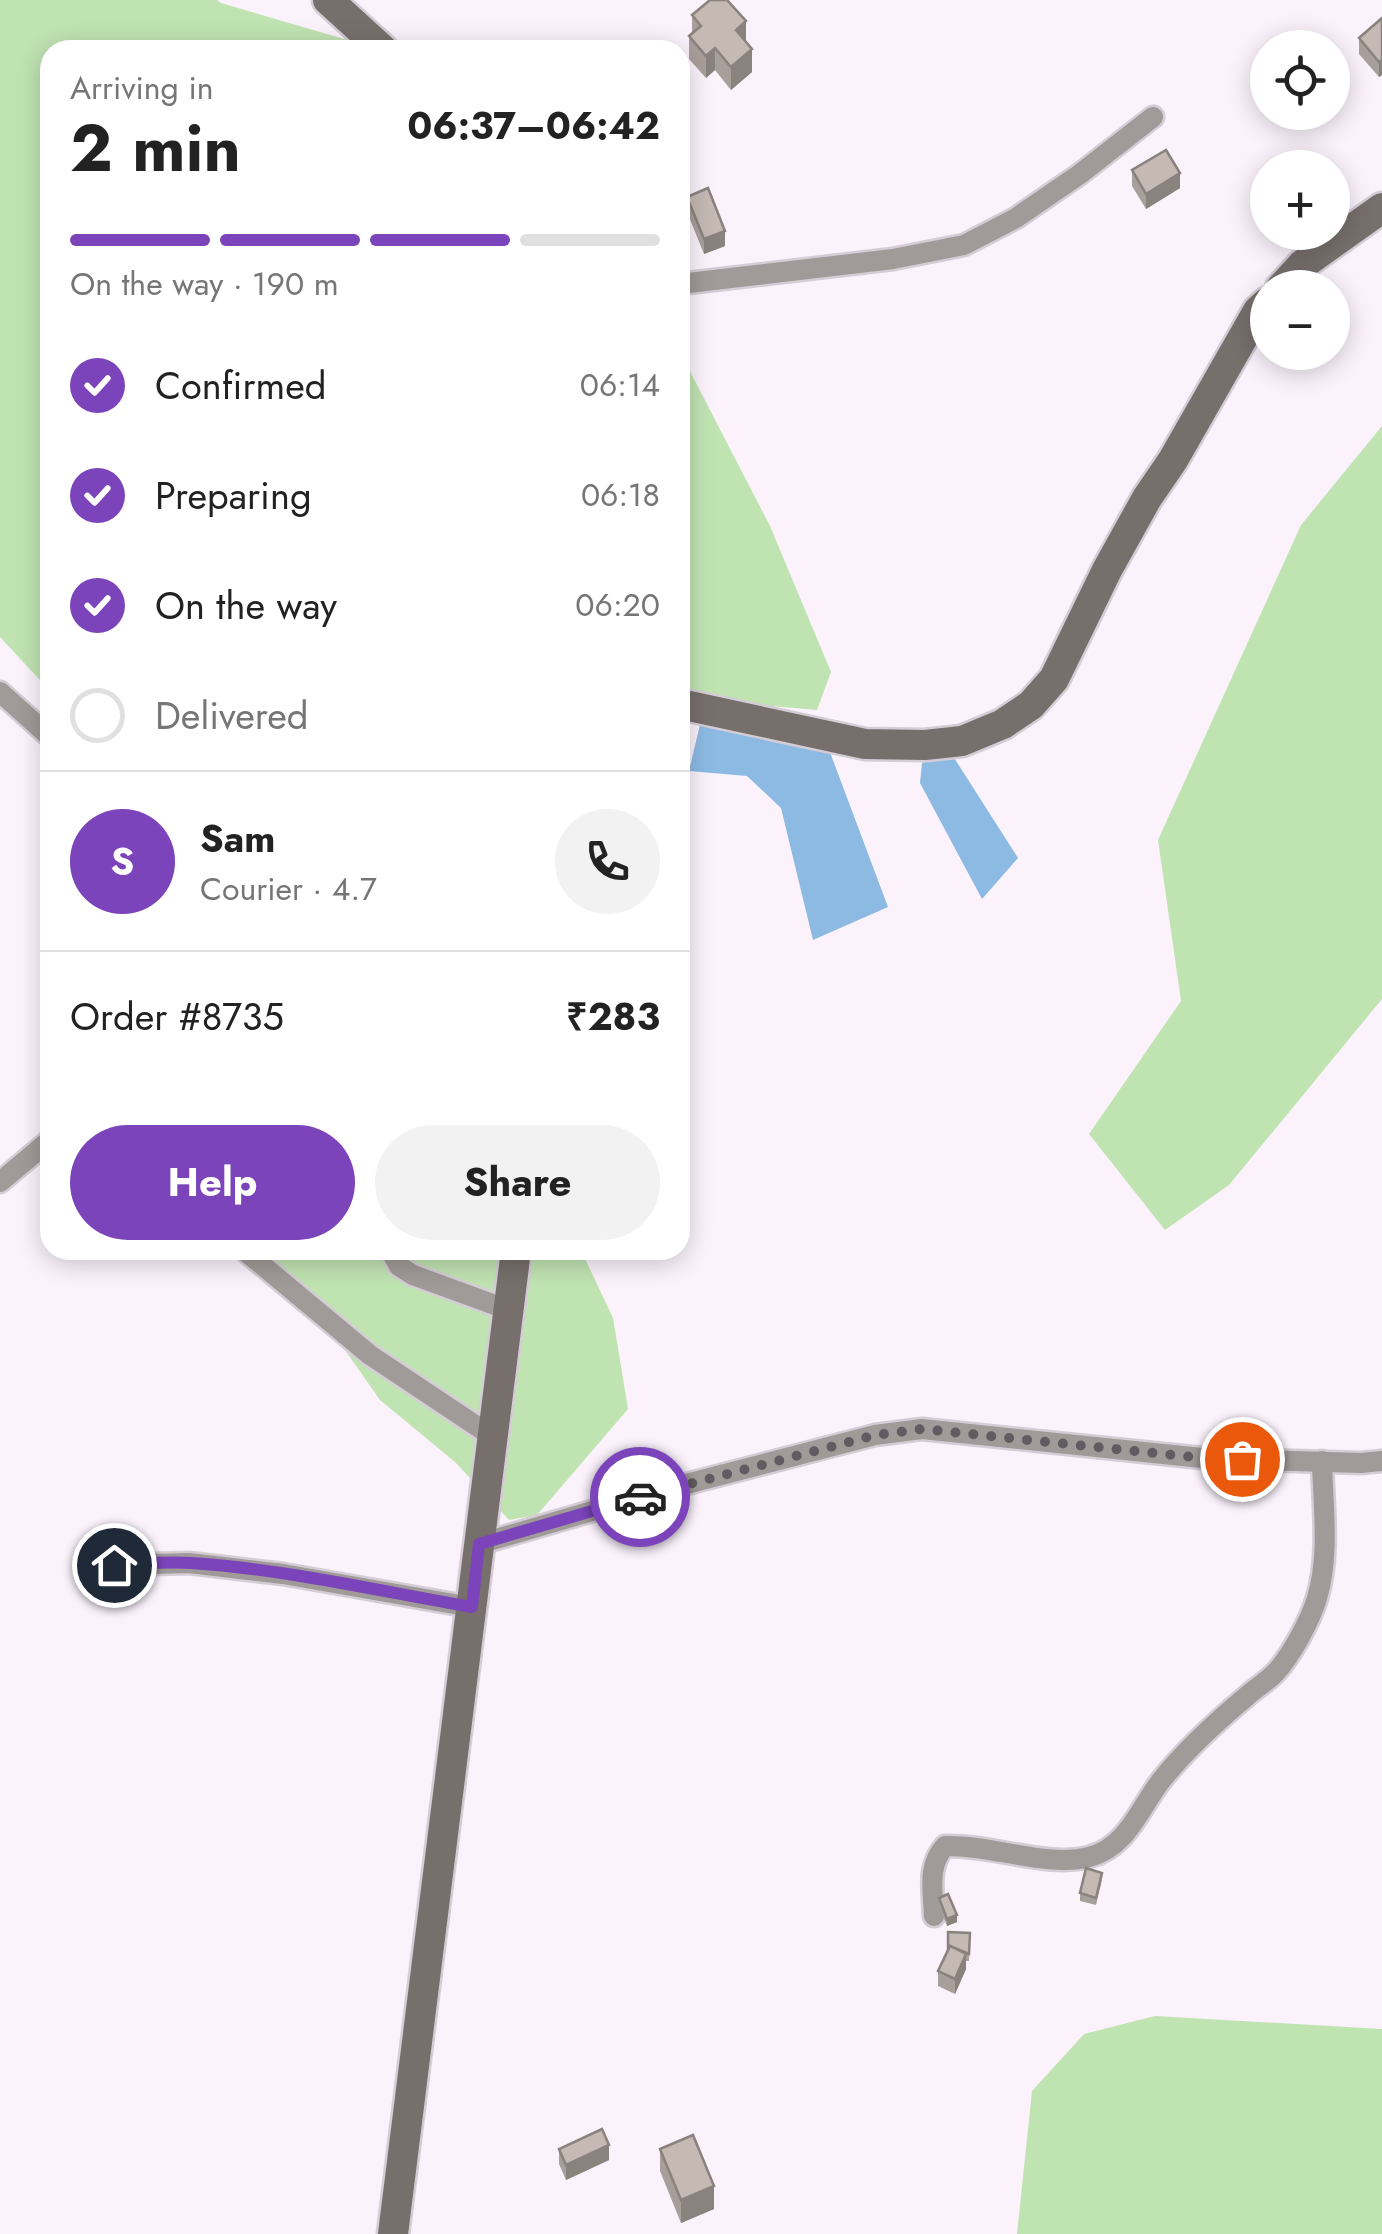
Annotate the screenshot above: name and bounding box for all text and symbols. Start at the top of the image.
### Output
map controls [1250,30,1350,370]
button: locate [1250,30,1350,130]
text: Arriving in [70,65,214,111]
text: 06:37–06:42 [407,98,660,153]
text: 2 min [70,101,241,195]
button: + [1250,150,1350,250]
text: On the way · 190 m [70,261,339,307]
button: − [1250,270,1350,370]
icon: check [70,358,125,413]
text: Confirmed [155,358,326,413]
text: 06:14 [580,362,660,408]
icon: check [70,468,125,523]
text: Preparing [155,468,312,523]
text: 06:18 [581,472,660,518]
icon: check [70,578,125,633]
text: On the way [155,578,337,633]
text: 06:20 [575,582,660,628]
text: Delivered [155,688,308,743]
button: phone [555,809,660,914]
text: Sam [200,811,275,866]
text: S [111,834,134,889]
text: Courier · 4.7 [200,866,377,912]
text: Order #8735 [70,989,284,1044]
text: ₹283 [566,989,660,1044]
button: Help [70,1125,355,1240]
button: Share [375,1125,660,1240]
pin [1200,1417,1285,1502]
icon: bag [1215,1432,1270,1487]
courier [590,1447,690,1547]
icon: car [613,1470,668,1525]
pin [72,1523,157,1608]
icon: home [87,1538,142,1593]

